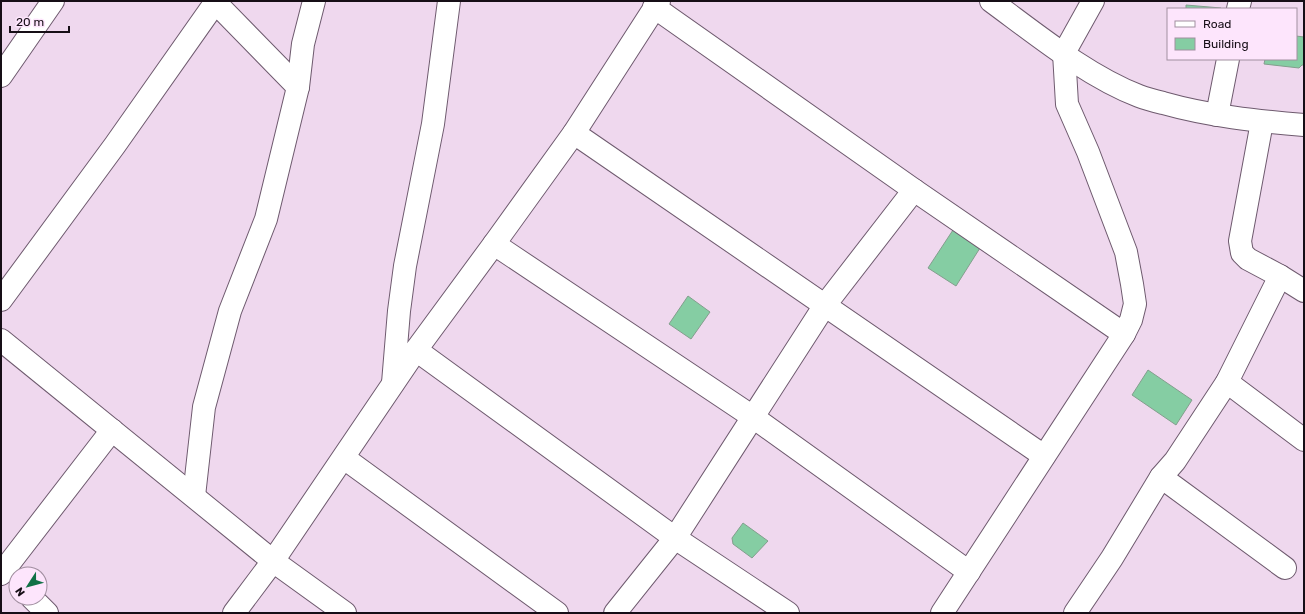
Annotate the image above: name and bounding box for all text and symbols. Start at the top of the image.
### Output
scale bar [10,8,69,34]
legend [1167,8,1297,60]
text: 20 m [16,15,44,29]
text: Road [1203,17,1231,31]
text: Building [1203,37,1249,51]
north arrow [8,566,48,606]
text: N [13,584,28,599]

